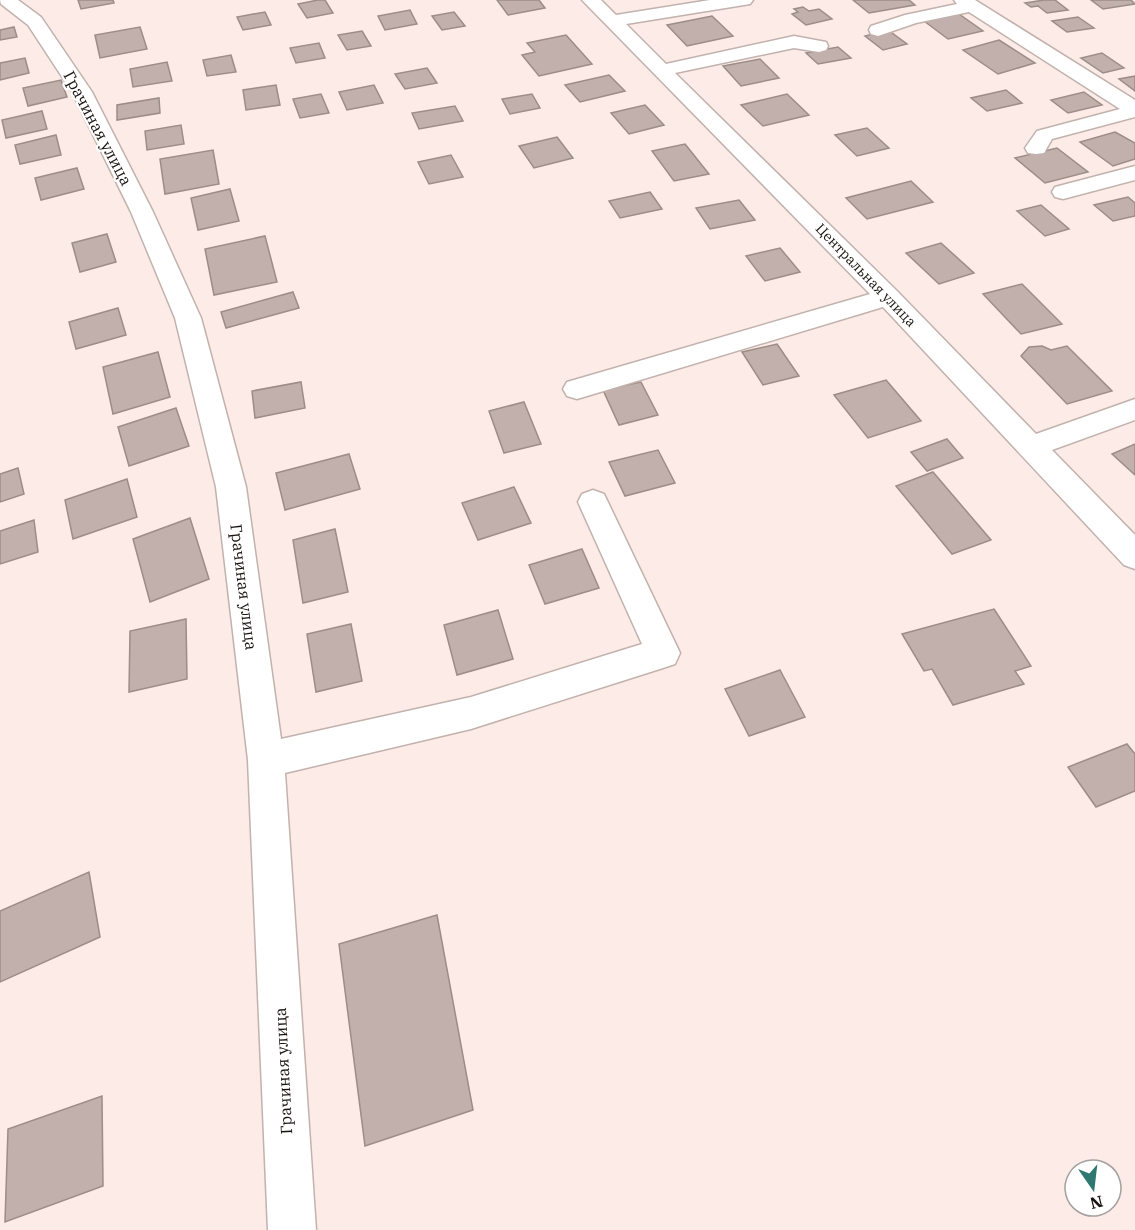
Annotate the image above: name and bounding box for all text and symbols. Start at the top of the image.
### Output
street label: Грачиная улица [59,67,137,189]
street label: Центральная улица [812,219,920,331]
street label: Грачиная улица [226,523,262,652]
street label: Грачиная улица [270,1007,296,1135]
north arrow [1063,1158,1123,1218]
text: N [1088,1191,1105,1214]

